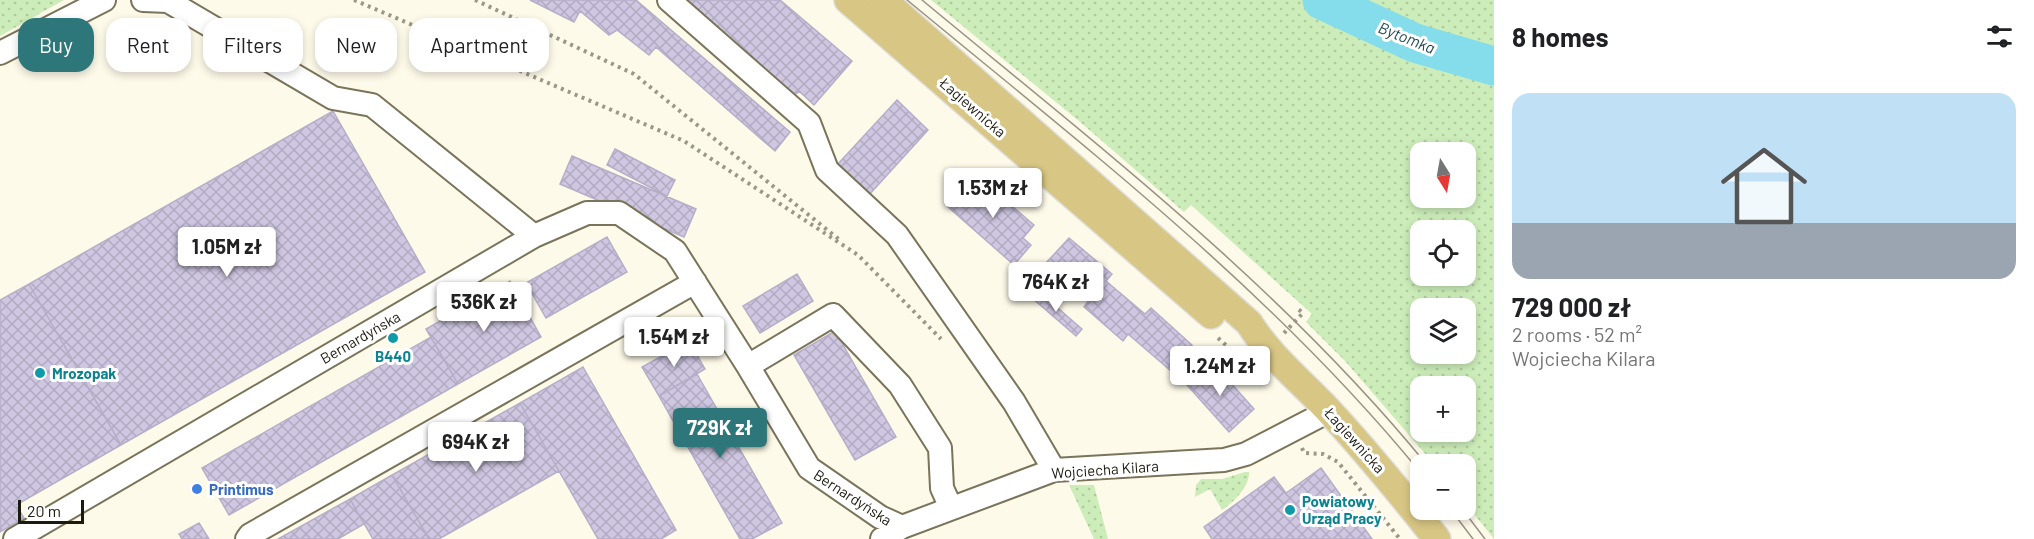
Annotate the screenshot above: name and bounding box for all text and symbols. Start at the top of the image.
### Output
water label: Bytomka [1376,17,1438,57]
chip: Buy [18,18,94,72]
chip: Rent [106,18,191,72]
chip: Filters [203,18,303,72]
chip: New [315,18,397,72]
chip: Apartment [409,18,549,72]
icon: filters [1983,20,2016,53]
text: 8 homes [1512,21,1609,52]
street label: Łagiewnicka [935,73,1010,141]
icon: home [1710,132,1818,240]
north arrow [1410,142,1476,208]
map controls [1410,142,1476,520]
pin: 1.53M zł [931,168,1055,219]
text: 1.53M zł [958,175,1028,199]
button: locate [1410,220,1476,286]
pin: 1.05M zł [165,227,289,278]
text: 1.05M zł [192,234,262,258]
pin: 764K zł [1001,262,1111,313]
text: 764K zł [1022,269,1090,293]
pin: 536K zł [429,282,539,333]
text: 536K zł [451,289,517,313]
text: 729 000 zł [1512,291,1631,322]
button: layers [1410,298,1476,364]
street label: Bernardyńska [317,307,403,367]
pin: 1.54M zł [612,317,736,368]
text: 2 rooms · 52 m² [1512,322,1642,346]
text: 1.54M zł [638,324,710,348]
marker: B440 [386,331,400,345]
pin: 1.24M zł [1158,346,1282,397]
text: Wojciecha Kilara [1512,346,1656,370]
place label: B440 [375,347,411,365]
text: 1.24M zł [1184,353,1256,377]
place label: Mrozopak [52,364,116,382]
marker: Mrozopak [33,366,47,380]
button: + [1410,376,1476,442]
street label: Łagiewnicka [1320,403,1389,476]
pin: 729K zł [665,408,775,459]
text: 729K zł [687,415,753,439]
pin: 694K zł [421,422,531,473]
text: 694K zł [442,429,510,453]
button: − [1410,454,1476,520]
street label: Wojciecha Kilara [1051,456,1159,482]
street label: Bernardyńska [811,465,895,529]
place label: Printimus [209,480,274,498]
marker: Printimus [190,482,204,496]
place label: Powiatowy Urząd Pracy [1302,492,1382,527]
scale bar [18,497,84,524]
text: 20 m [27,501,61,520]
marker: Powiatowy Urząd Pracy [1283,503,1297,517]

